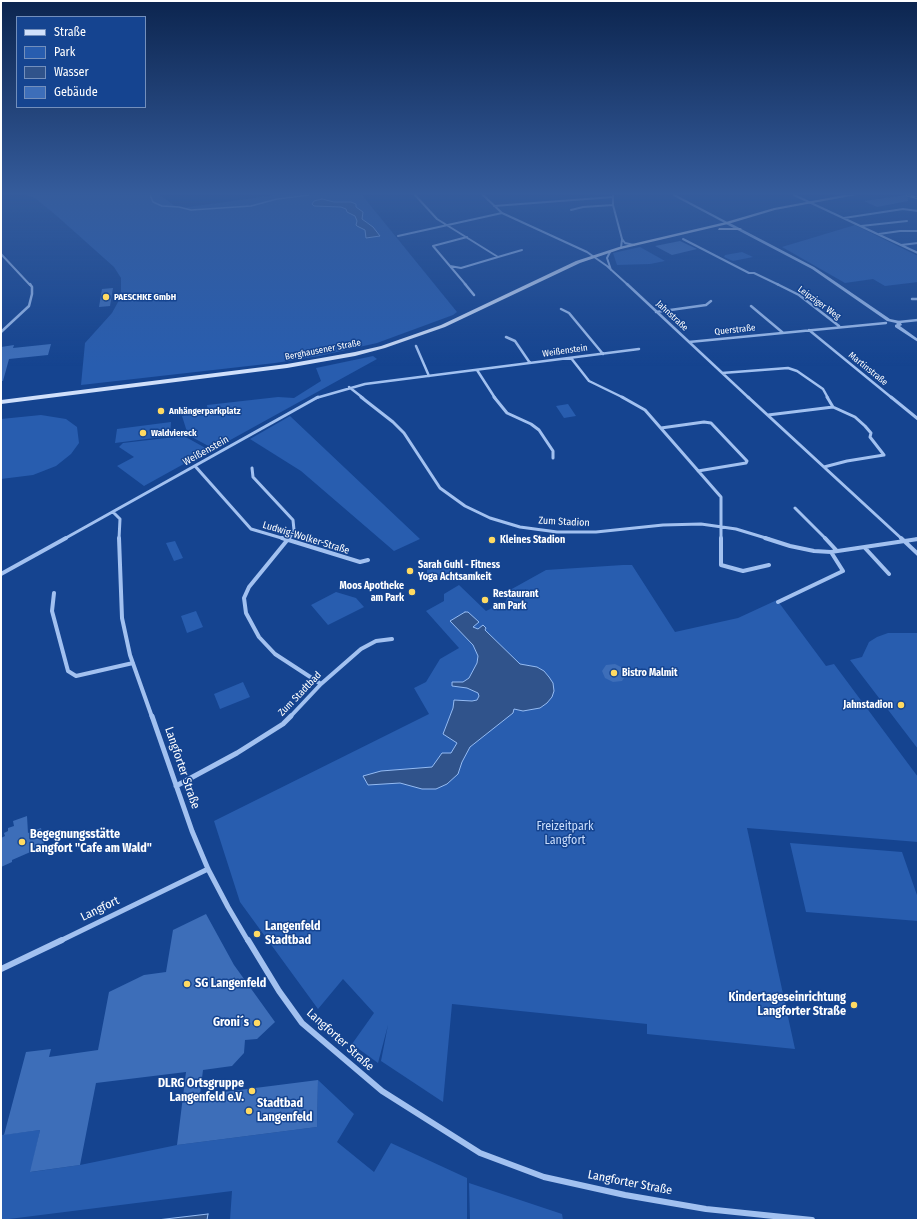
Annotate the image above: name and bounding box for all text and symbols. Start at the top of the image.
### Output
legend [16,16,146,108]
text: Straße [54,25,86,39]
text: Park [54,45,75,59]
text: Wasser [54,65,89,79]
text: Gebäude [54,85,98,99]
street label: Leipziger Weg [796,284,842,322]
marker: PAESCHKE GmbH [101,292,111,302]
place label: PAESCHKE GmbH [114,292,176,302]
street label: Jahnstraße [654,299,690,333]
street label: Querstraße [714,322,756,338]
street label: Berghausener Straße [284,337,362,363]
street label: Weißenstein [542,342,588,360]
street label: Martinstraße [846,350,890,388]
marker: Anhängerparkplatz [156,406,166,416]
place label: Anhängerparkplatz [169,406,241,416]
marker: Waldviereck [138,428,148,438]
place label: Waldviereck [151,428,197,438]
street label: Weißenstein [181,434,231,468]
street label: Zum Stadion [538,515,590,529]
street label: Ludwig-Wolker-Straße [261,519,351,557]
place label: Kleines Stadion [500,534,565,546]
marker: Kleines Stadion [487,535,497,545]
place label: Sarah Guhl - Fitness Yoga Achtsamkeit [418,559,500,582]
marker: Sarah Guhl - Fitness Yoga Achtsamkeit [405,566,415,576]
place label: Moos Apotheke am Park [340,580,404,604]
marker: Moos Apotheke am Park [407,587,417,597]
place label: Restaurant am Park [493,588,539,612]
marker: Restaurant am Park [480,595,490,605]
place label: Bistro Malmit [622,667,677,679]
marker: Bistro Malmit [609,668,619,678]
street label: Zum Stadtbad [276,669,324,719]
place label: Jahnstadion [843,699,893,711]
marker: Jahnstadion [896,700,906,710]
street label: Langforter Straße [161,725,203,811]
park label: Freizeitpark Langfort [536,820,594,848]
place label: Begegnungsstätte Langfort "Cafe am Wald" [30,828,152,856]
marker: Begegnungsstätte Langfort "Cafe am Wald" [17,837,27,847]
street label: Langfort [78,894,122,924]
place label: Langenfeld Stadtbad [265,920,321,948]
marker: Langenfeld Stadtbad [252,929,262,939]
place label: SG Langenfeld [195,977,266,991]
marker: SG Langenfeld [182,979,192,989]
place label: Kindertageseinrichtung Langforter Straße [728,991,846,1019]
marker: Kindertageseinrichtung Langforter Straße [849,1000,859,1010]
street label: Langforter Straße [303,1006,377,1074]
place label: Groni´s [213,1016,249,1030]
marker: Groni´s [252,1018,262,1028]
place label: DLRG Ortsgruppe Langenfeld e.V. [158,1077,244,1105]
marker: DLRG Ortsgruppe Langenfeld e.V. [247,1086,257,1096]
place label: Stadtbad Langenfeld [257,1097,313,1125]
marker: Stadtbad Langenfeld [244,1106,254,1116]
street label: Langforter Straße [587,1168,673,1198]

